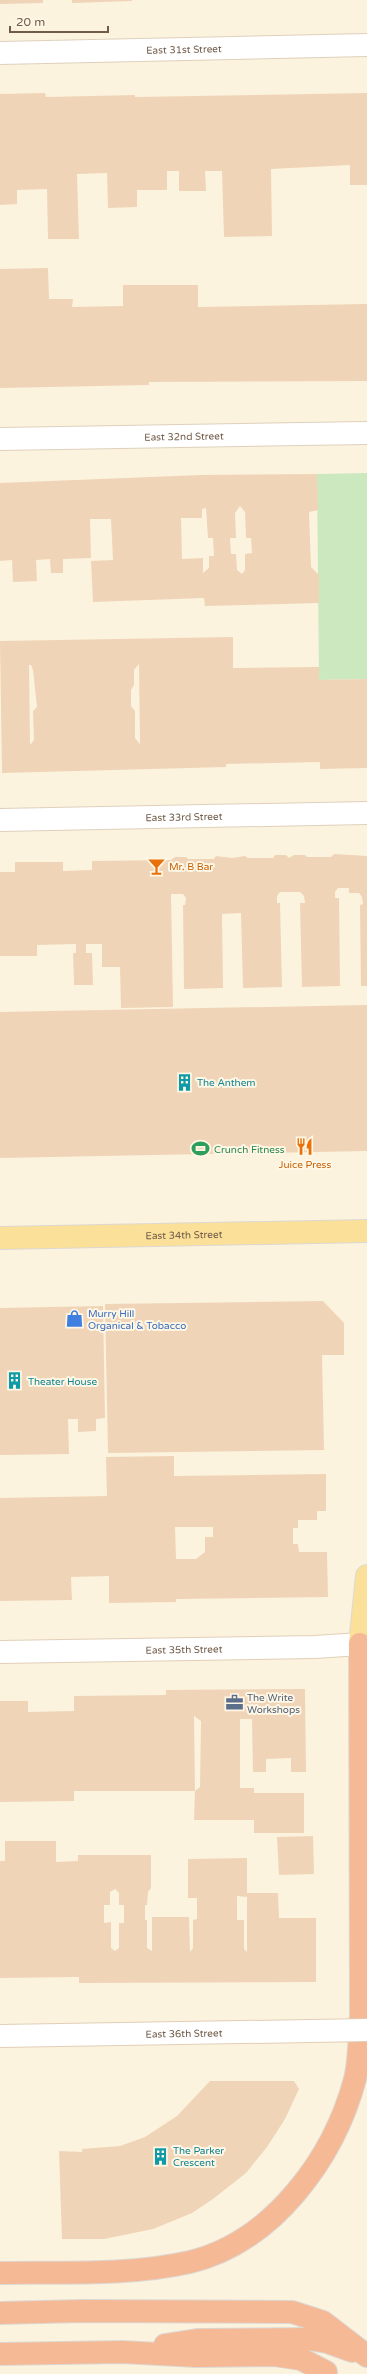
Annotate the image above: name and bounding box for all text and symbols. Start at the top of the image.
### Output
scale bar [10,8,108,34]
text: 20 m [16,15,45,29]
street label: East 31st Street [146,43,222,57]
street label: East 32nd Street [144,430,224,444]
street label: East 33rd Street [145,811,223,824]
bar icon: Mr. B Bar [146,856,166,876]
place label: Mr. B Bar [169,861,213,873]
building icon: The Anthem [174,1072,194,1092]
place label: The Anthem [197,1077,256,1089]
restaurant icon: Juice Press [295,1137,315,1157]
sports icon: Crunch Fitness [191,1139,211,1159]
place label: Crunch Fitness [214,1144,285,1156]
place label: Juice Press [279,1159,331,1171]
street label: East 34th Street [145,1229,223,1242]
place label: Murry Hill Organical & Tobacco [88,1308,186,1332]
shop icon: Murry Hill Organical & Tobacco [65,1309,85,1329]
building icon: Theater House [5,1371,25,1391]
place label: Theater House [28,1376,97,1388]
street label: East 35th Street [145,1643,223,1657]
place label: The Write Workshops [247,1692,300,1716]
office icon: The Write Workshops [224,1693,244,1713]
street label: East 36th Street [145,2027,223,2041]
place label: The Parker Crescent [173,2145,224,2169]
building icon: The Parker Crescent [150,2146,170,2166]

